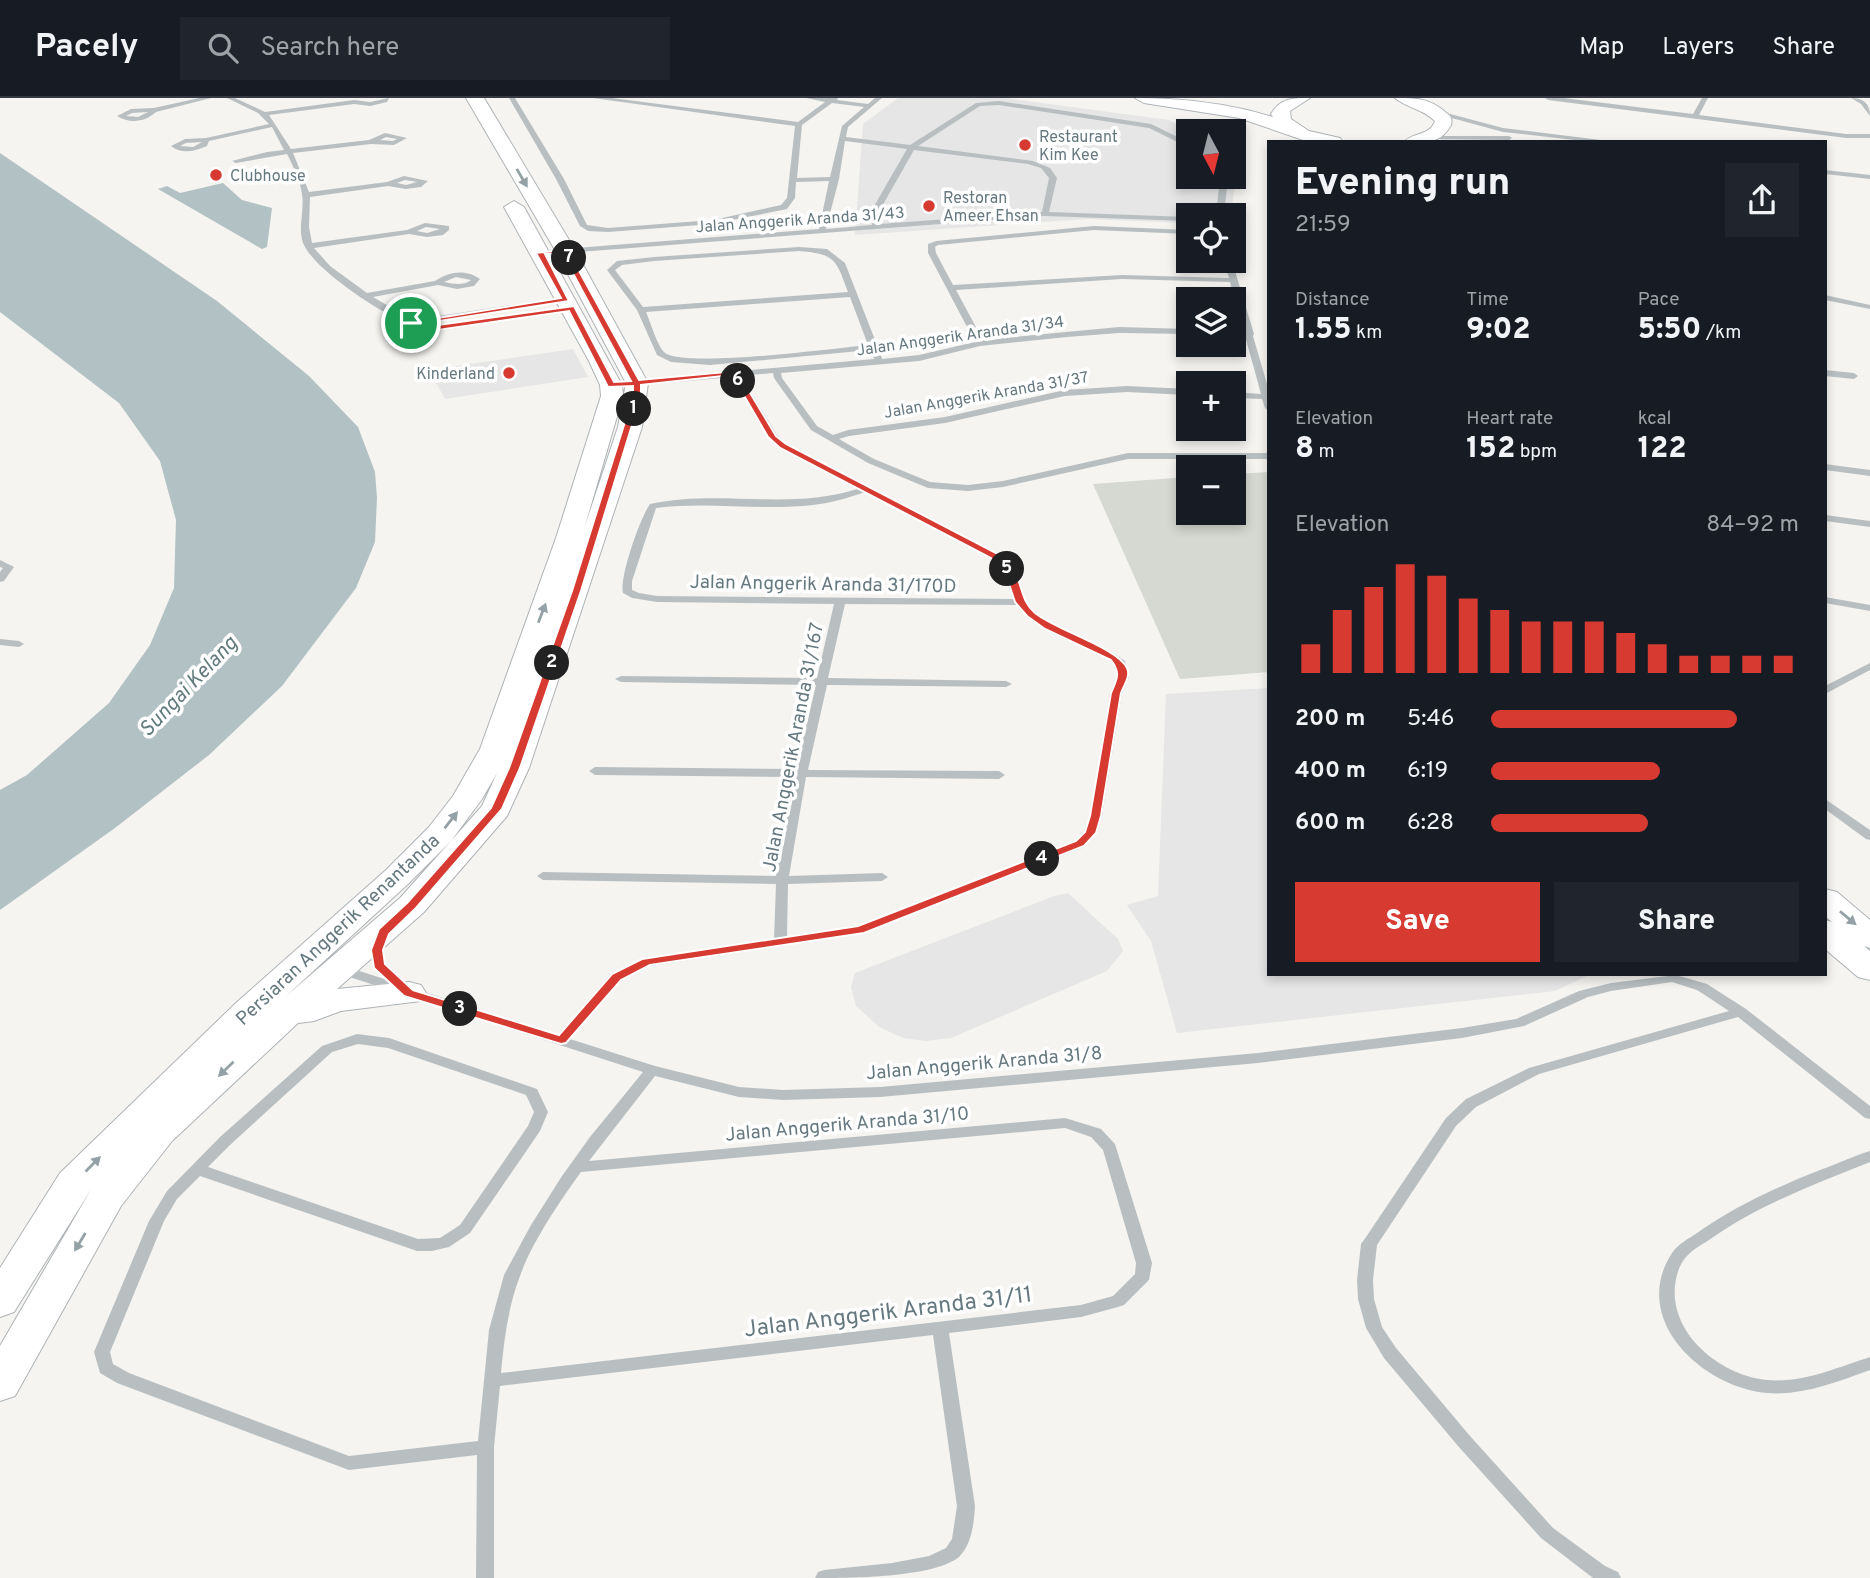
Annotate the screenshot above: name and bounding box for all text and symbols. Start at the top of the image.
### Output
search box [180,17,670,80]
text: Pacely [35,27,138,69]
icon: search [204,29,242,67]
text: Search here [260,32,399,65]
text: Map [1579,33,1624,63]
text: Layers [1662,33,1734,63]
text: Share [1772,33,1835,63]
north arrow [1176,119,1246,189]
map controls [1176,119,1246,525]
place label: Restaurant Kim Kee [1039,128,1118,166]
marker: Restaurant Kim Kee [1017,137,1033,153]
text: Evening run [1295,160,1510,209]
button: share [1725,163,1799,237]
marker: Clubhouse [208,167,224,183]
place label: Clubhouse [230,167,306,187]
one-way arrow [516,169,528,188]
place label: Restoran Ameer Ehsan [943,189,1039,227]
marker: Restoran Ameer Ehsan [921,198,937,214]
button: locate [1176,203,1246,273]
street label: Jalan Anggerik Aranda 31/43 [695,204,905,238]
text: 21:59 [1295,211,1351,240]
pin: 7 [552,240,586,276]
text: 7 [563,245,574,269]
button: layers [1176,287,1246,357]
text: Distance [1295,288,1370,312]
text: Time [1466,288,1509,312]
text: Pace [1638,288,1679,312]
pin [381,293,441,353]
icon: arrive [392,304,430,342]
street label: Jalan Anggerik Aranda 31/34 [855,312,1065,361]
text: 1.55 [1295,312,1351,349]
text: 9:02 [1466,312,1531,349]
text: 5:50 [1638,312,1701,349]
text: km [1351,321,1382,345]
text: /km [1701,321,1741,345]
pin: 6 [720,364,756,398]
place label: Kinderland [416,365,495,385]
marker: Kinderland [501,365,517,381]
text: 6 [732,368,743,392]
street label: Jalan Anggerik Aranda 31/37 [882,368,1090,424]
button: + [1176,371,1246,441]
pin: 1 [616,392,652,426]
text: 1 [630,396,637,420]
text: Elevation [1295,407,1373,431]
text: Heart rate [1466,407,1553,431]
text: kcal [1638,407,1671,431]
text: 8 [1295,431,1314,468]
text: 152 [1466,431,1515,468]
text: 122 [1638,431,1687,468]
text: m [1314,440,1335,464]
text: bpm [1515,440,1557,464]
button: − [1176,455,1246,525]
text: Elevation [1295,511,1390,540]
text: 84–92 m [1706,511,1799,540]
pin: 5 [990,552,1024,587]
text: 5 [1001,556,1012,580]
street label: Jalan Anggerik Aranda 31/170D [689,571,957,599]
one-way arrow [536,602,547,623]
street label: Jalan Anggerik Aranda 31/167 [758,621,830,874]
water label: Sungai Kelang [134,630,244,743]
pin: 2 [534,646,570,680]
text: 2 [546,650,557,674]
text: 200 m [1295,705,1365,734]
text: 5:46 [1407,705,1454,734]
text: 400 m [1295,757,1366,786]
text: 6:19 [1407,757,1448,786]
text: 600 m [1295,809,1365,838]
text: 6:28 [1407,809,1454,838]
one-way arrow [444,811,459,829]
street label: Persiaran Anggerik Renantanda [231,829,445,1031]
pin: 4 [1024,842,1060,876]
text: 4 [1035,846,1048,870]
button: Save [1295,882,1540,962]
button: Share [1554,882,1799,962]
one-way arrow [1839,910,1856,925]
pin: 3 [442,992,477,1026]
text: 3 [454,996,465,1020]
street label: Jalan Anggerik Aranda 31/8 [865,1042,1103,1086]
one-way arrow [218,1060,235,1076]
street label: Jalan Anggerik Aranda 31/10 [724,1102,970,1148]
one-way arrow [84,1156,101,1172]
one-way arrow [75,1232,87,1252]
street label: Jalan Anggerik Aranda 31/11 [743,1281,1034,1346]

